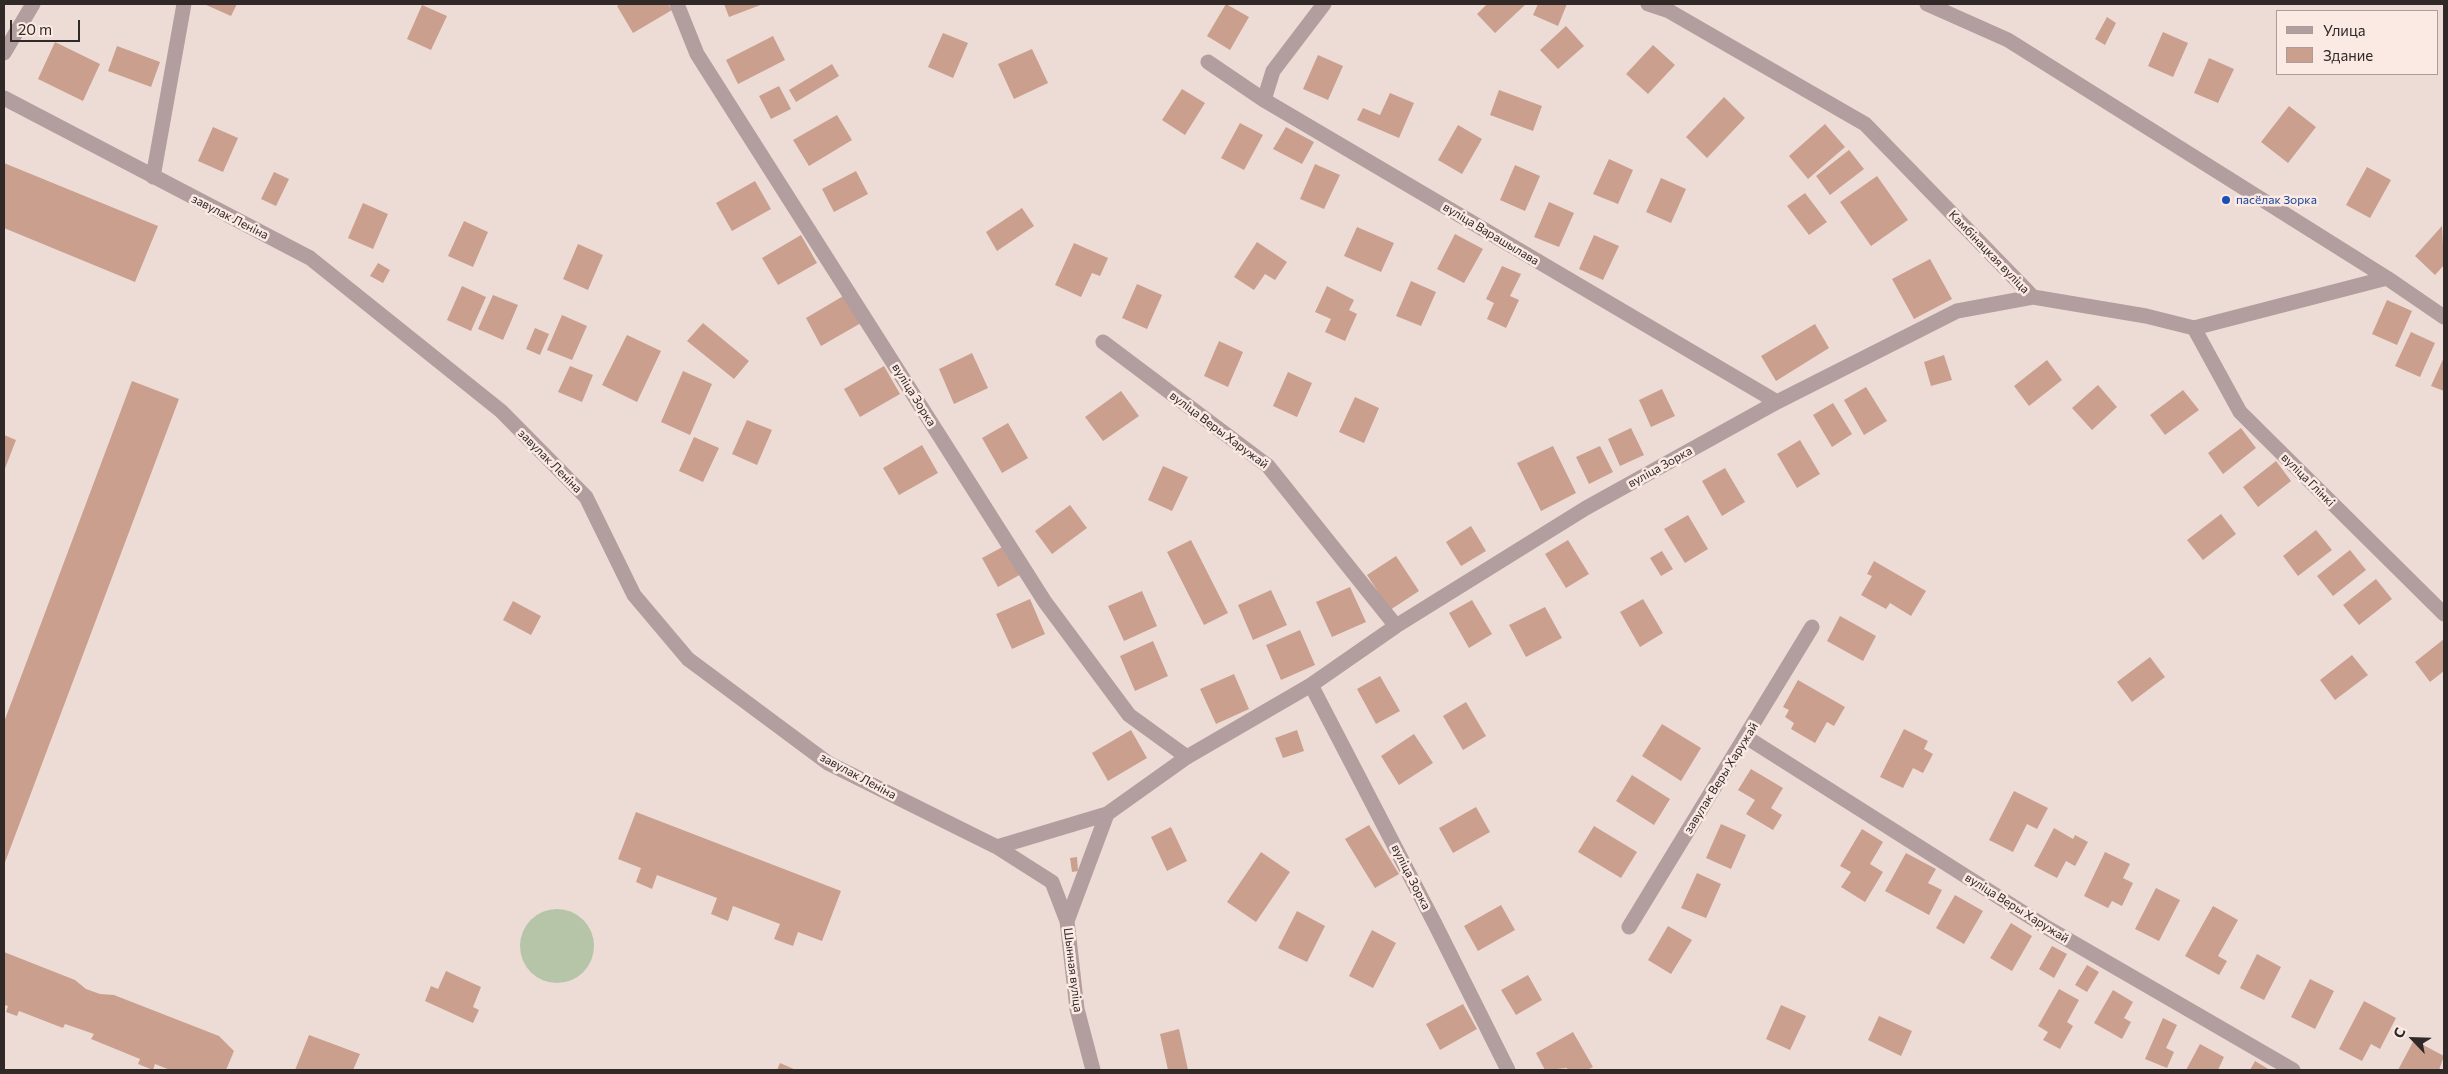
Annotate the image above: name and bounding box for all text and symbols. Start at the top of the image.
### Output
scale bar [12,10,82,42]
legend [2276,10,2438,75]
text: 20 m [18,20,52,38]
text: Улица [2323,21,2365,39]
text: Здание [2323,46,2373,64]
street label: завулак Леніна [189,191,271,243]
place label: пасёлак Зорка [2236,193,2317,207]
marker: пасёлак Зорка [2220,194,2232,206]
street label: вуліца Варашылава [1440,200,1542,268]
street label: Камбінацкая вуліца [1946,208,2032,296]
street label: вуліца Зорка [889,361,939,429]
street label: вуліца Веры Харужай [1167,388,1271,472]
street label: завулак Леніна [515,426,585,496]
street label: вуліца Зорка [1625,443,1695,491]
street label: вуліца Глінкі [2278,450,2338,510]
street label: завулак Веры Харужай [1681,720,1761,836]
street label: завулак Леніна [817,750,899,802]
street label: вуліца Зорка [1388,842,1434,912]
street label: вуліца Веры Харужай [1962,870,2072,946]
street label: Шынная вуліца [1061,927,1085,1013]
north arrow [2388,1014,2438,1064]
text: С [2389,1025,2409,1041]

